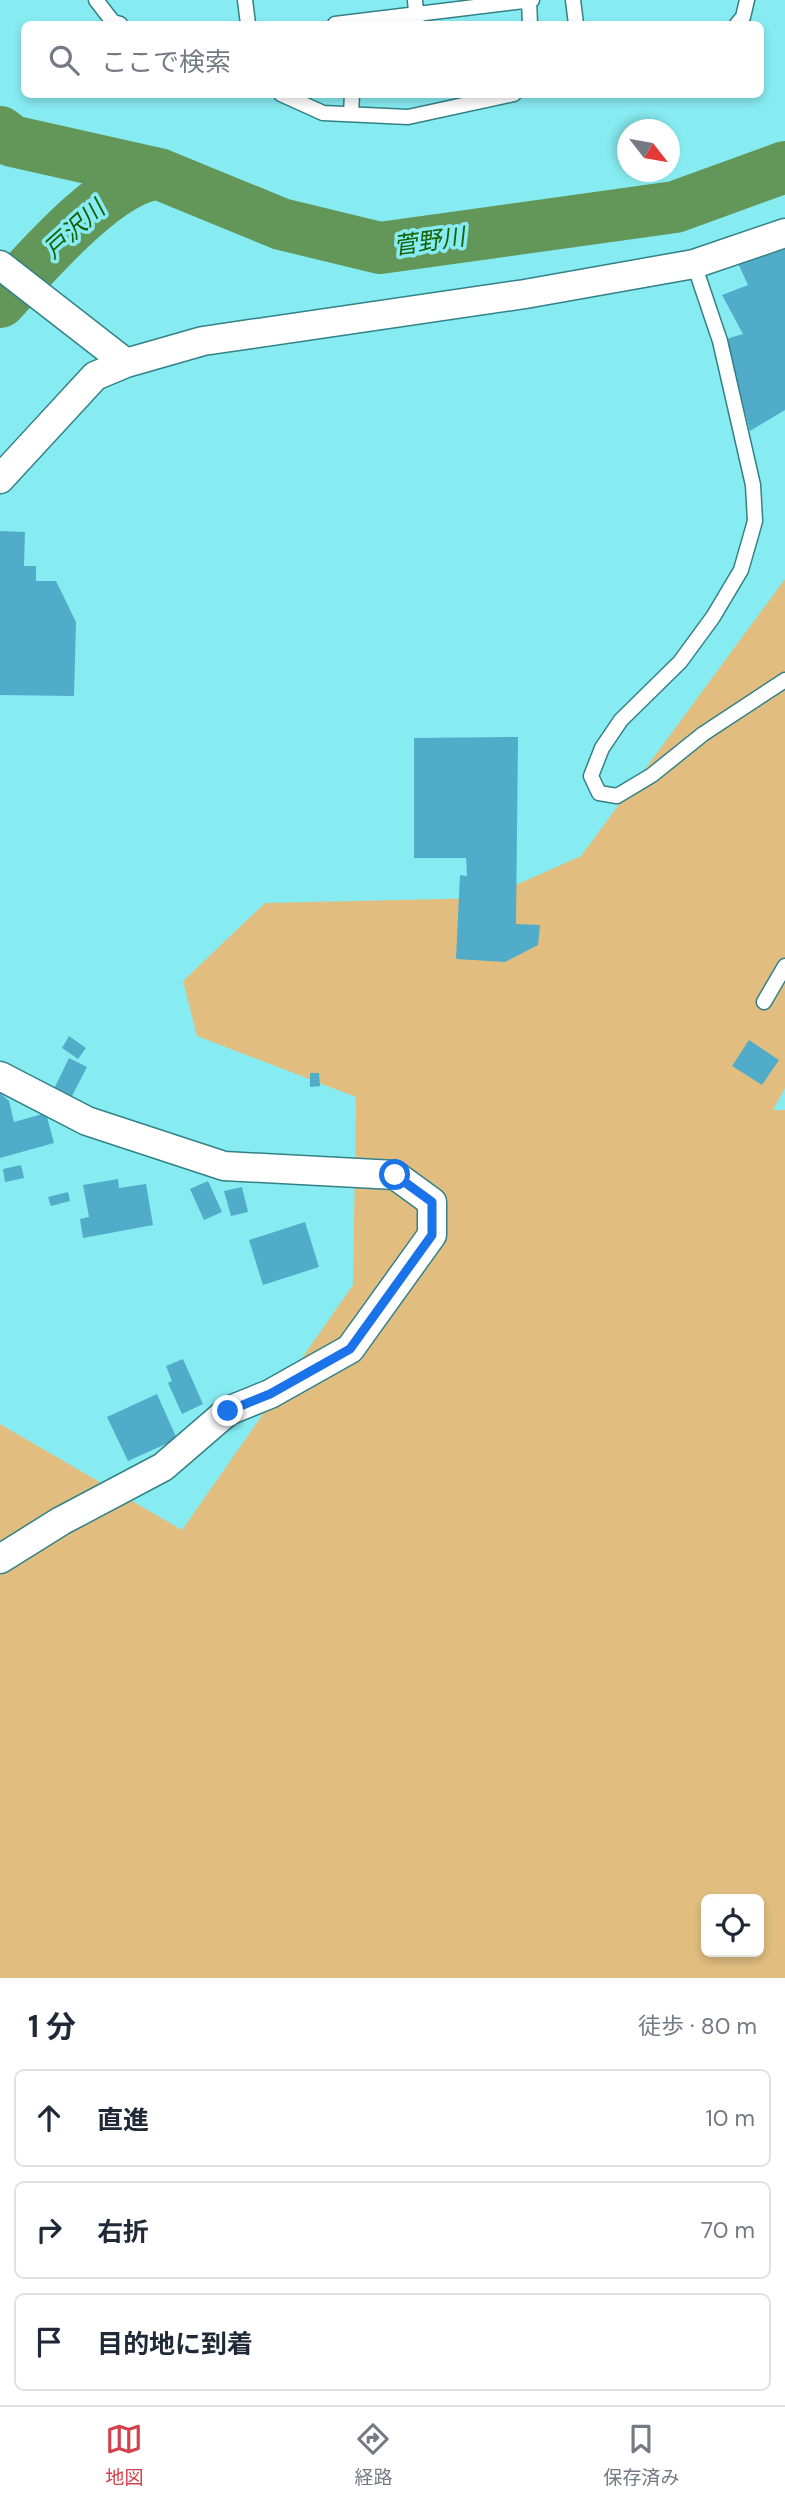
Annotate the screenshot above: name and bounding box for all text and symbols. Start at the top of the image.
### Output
search box [21,21,764,98]
icon: search [45,41,83,79]
text: ここで検索 [101,45,231,79]
north arrow [617,119,680,182]
water label: 戸沢川 [37,191,113,265]
water label: 菅野川 [391,220,470,261]
route start [379,1159,410,1190]
route end [212,1395,243,1426]
map controls [701,1894,764,1957]
button: locate [701,1894,764,1957]
text: 1 分 [28,2007,76,2046]
text: 徒歩 · 80 m [638,2011,757,2041]
icon: ahead [30,2099,68,2137]
text: 直進 [97,2103,149,2137]
text: 10 m [705,2103,755,2133]
icon: right [30,2211,68,2249]
text: 右折 [97,2215,149,2249]
text: 70 m [701,2215,755,2245]
icon: arrive [30,2323,68,2361]
text: 目的地に到着 [97,2327,253,2361]
tab: 地図 [105,2420,144,2490]
tab: 経路 [354,2420,393,2490]
tab: 保存済み [603,2420,680,2490]

